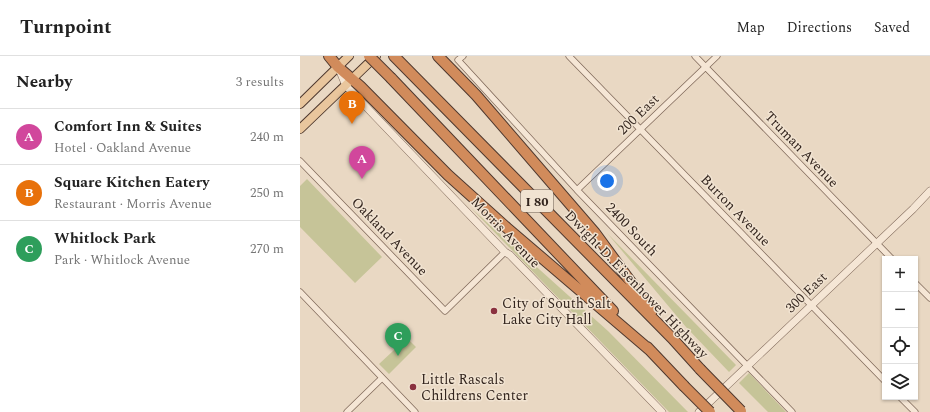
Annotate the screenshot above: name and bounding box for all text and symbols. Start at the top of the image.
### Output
text: Turnpoint [20,13,112,42]
text: Map [737,17,765,38]
text: Directions [787,17,852,38]
text: Saved [874,17,910,38]
text: Nearby [16,69,72,95]
text: 3 results [236,72,284,92]
street label: 200 East [613,89,664,140]
pin: B [339,91,365,124]
street label: Truman Avenue [760,106,844,192]
text: Comfort Inn & Suites [54,115,202,138]
text: A [24,127,34,147]
text: 240 m [250,127,284,147]
text: Hotel · Oakland Avenue [54,138,191,158]
pin: A [349,146,375,179]
street label: Burton Avenue [696,170,776,251]
text: Square Kitchen Eatery [54,171,209,194]
your location [597,171,617,191]
text: B [24,183,34,203]
text: 250 m [250,183,284,203]
road number: I 80 [521,190,553,212]
street label: Oakland Avenue [347,192,433,281]
street label: Morris Avenue [466,192,545,273]
text: Restaurant · Morris Avenue [54,194,212,214]
street label: 2400 South [601,198,663,261]
street label: Dwight D. Eisenhower Highway [560,205,714,364]
text: Whitlock Park [54,227,156,250]
text: C [24,239,34,259]
text: 270 m [250,239,284,259]
text: Park · Whitlock Avenue [54,250,190,270]
map controls [882,256,918,400]
button: + [882,256,918,292]
street label: 300 East [781,267,832,318]
button: − [882,292,918,328]
place label: City of South Salt Lake City Hall [502,293,611,330]
marker: City of South Salt Lake City Hall [489,306,499,316]
pin: C [385,323,411,356]
button: locate [882,328,918,364]
button: layers [882,364,918,400]
place label: Little Rascals Childrens Center [421,369,528,406]
marker: Little Rascals Childrens Center [408,382,418,392]

